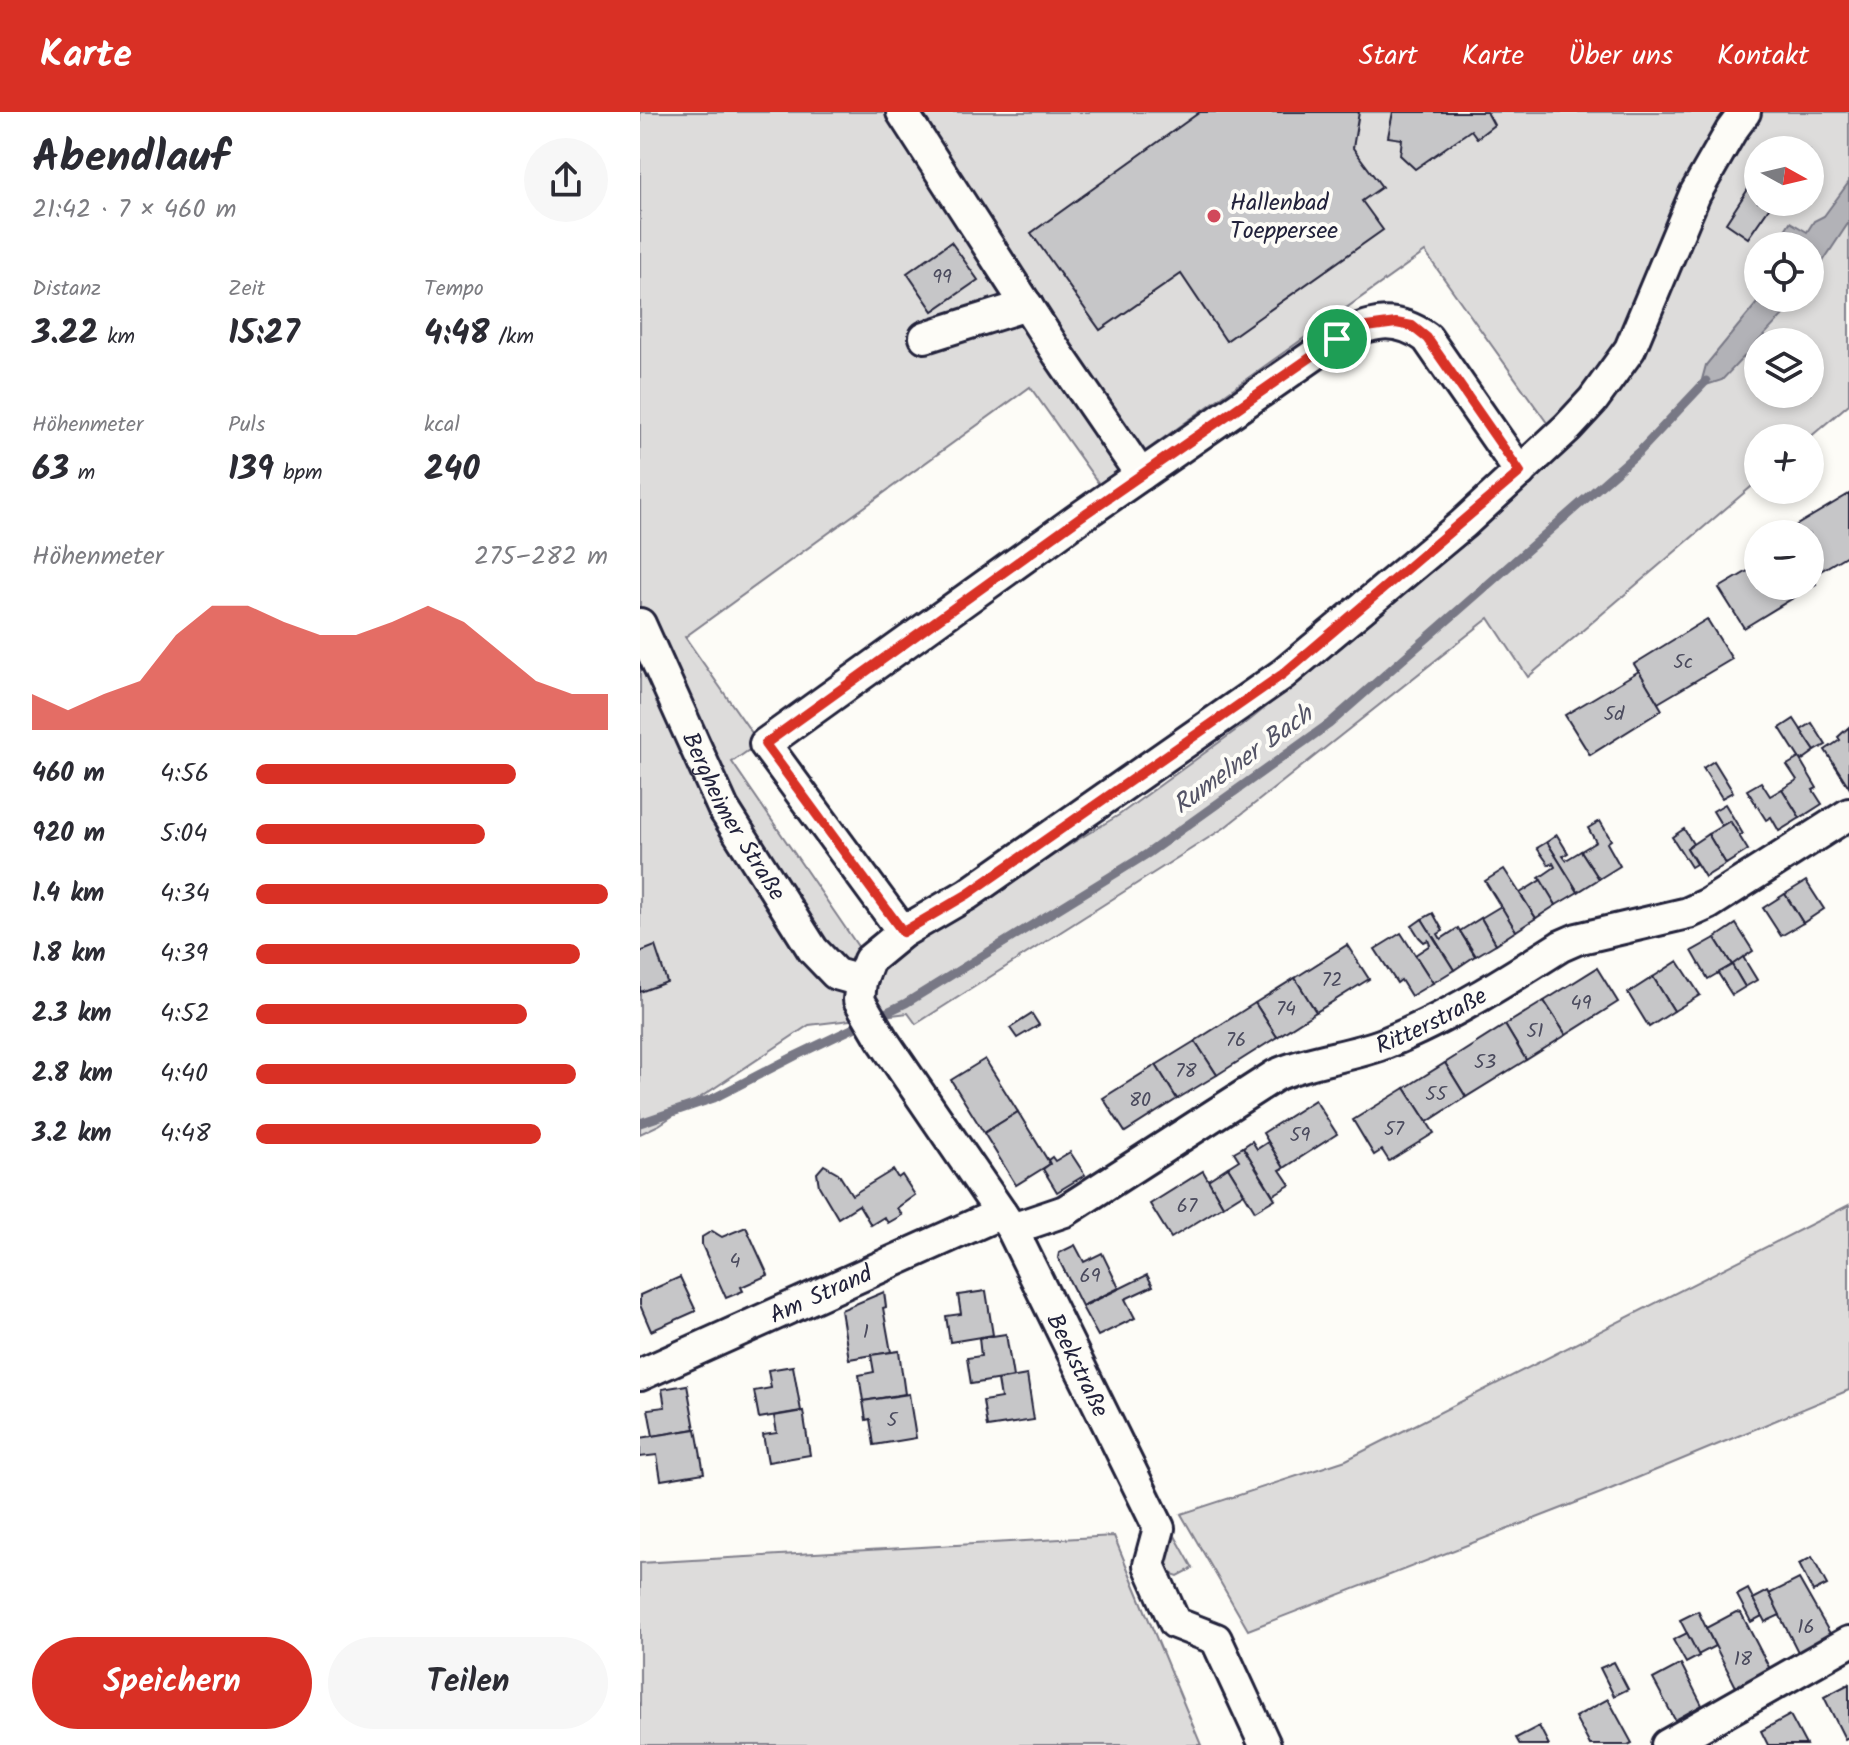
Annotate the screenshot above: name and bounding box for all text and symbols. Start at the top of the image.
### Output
text: Karte [40,26,132,86]
text: Start [1359,34,1418,79]
text: Karte [1462,34,1524,79]
text: Über uns [1568,34,1673,79]
text: Kontakt [1717,34,1809,79]
text: Abendlauf [32,124,229,194]
north arrow [1744,136,1824,216]
map controls [1744,136,1824,600]
button: share [524,138,608,222]
place label: Hallenbad Toeppersee [1230,184,1338,251]
text: 21:42 · 7 × 460 m [32,189,237,231]
marker: Hallenbad Toeppersee [1205,207,1223,225]
button: locate [1744,232,1824,312]
house number: 99 [932,262,952,294]
text: Distanz [32,272,101,307]
text: Zeit [228,272,265,307]
text: Tempo [424,272,484,307]
pin [1303,305,1371,373]
text: 3.22 [32,307,98,361]
text: 15:27 [228,307,300,361]
text: 4:48 [424,307,489,361]
icon: arrive [1315,317,1359,361]
text: km [98,320,135,355]
text: /km [489,320,534,355]
button: layers [1744,328,1824,408]
text: Höhenmeter [32,408,143,443]
text: Puls [228,408,265,443]
text: kcal [424,408,460,443]
button: + [1744,424,1824,504]
text: 63 [32,443,69,497]
text: 139 [228,443,274,497]
text: 240 [424,443,480,497]
text: m [69,456,95,491]
text: bpm [274,456,322,491]
button: − [1744,520,1824,600]
text: Höhenmeter [32,536,163,578]
text: 275–282 m [474,536,608,578]
house number: 5c [1673,647,1693,679]
water label: Rumelner Bach [1164,694,1324,826]
house number: 5d [1604,699,1625,731]
street label: Bergheimer Straße [670,726,795,909]
text: 460 m [32,753,105,795]
text: 4:56 [160,753,209,795]
text: 920 m [32,813,105,855]
text: 5:04 [160,813,208,855]
text: 1.4 km [32,873,104,915]
text: 4:34 [160,873,210,915]
text: 1.8 km [32,933,105,975]
text: 4:39 [160,933,208,975]
house number: 72 [1322,965,1342,997]
street label: Ritterstraße [1370,977,1495,1066]
house number: 49 [1571,988,1592,1020]
text: 2.3 km [32,993,112,1035]
text: 4:52 [160,993,210,1035]
house number: 74 [1276,994,1296,1026]
house number: 51 [1526,1016,1544,1048]
house number: 76 [1226,1025,1246,1057]
house number: 53 [1474,1047,1496,1079]
text: 2.8 km [32,1053,113,1095]
text: 4:40 [160,1053,208,1095]
house number: 78 [1175,1056,1198,1088]
house number: 55 [1425,1079,1448,1111]
house number: 80 [1129,1085,1151,1117]
text: 3.2 km [32,1113,112,1155]
text: 4:48 [160,1113,211,1155]
house number: 57 [1384,1114,1405,1146]
house number: 59 [1290,1120,1310,1152]
house number: 67 [1177,1191,1198,1223]
house number: 4 [729,1246,741,1278]
street label: Am Strand [763,1255,880,1335]
house number: 69 [1080,1261,1101,1293]
street label: Beekstraße [1035,1307,1119,1425]
house number: 1 [863,1317,869,1349]
house number: 5 [887,1405,899,1437]
house number: 16 [1797,1612,1815,1644]
button: Speichern [32,1637,312,1729]
button: Teilen [328,1637,608,1729]
house number: 18 [1734,1644,1753,1676]

